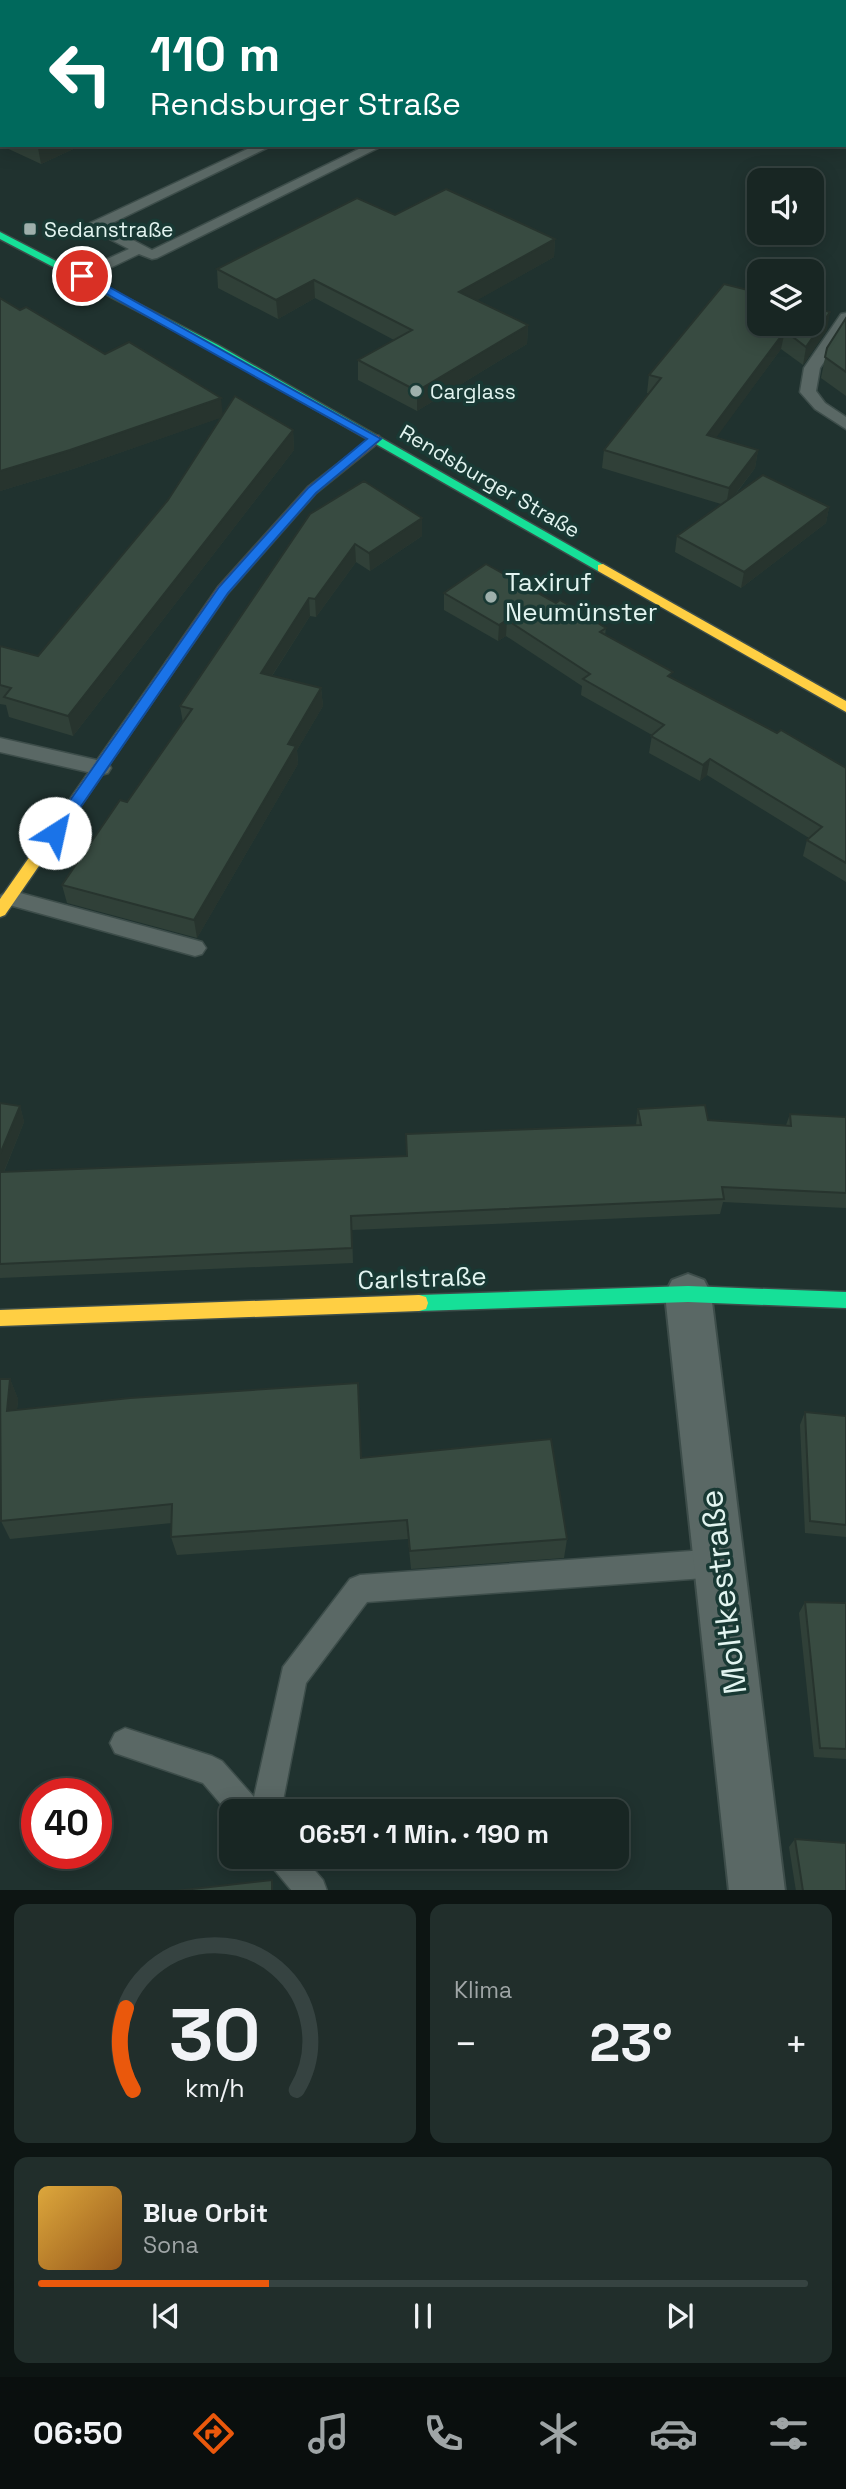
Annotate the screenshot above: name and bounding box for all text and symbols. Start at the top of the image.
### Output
text: 110 m [150,23,280,85]
icon: left [35,28,126,119]
text: Rendsburger Straße [150,84,461,124]
map controls [747,168,824,336]
button: sound [747,168,824,245]
place label: Sedanstraße [44,216,174,243]
marker: Sedanstraße [22,221,38,237]
pin [52,246,112,306]
icon: arrive [63,257,101,295]
button: layers [747,259,824,336]
place label: Carglass [430,378,516,405]
marker: Carglass [408,383,424,399]
street label: Rendsburger Straße [395,418,585,544]
place label: Taxiruf Neumünster [505,565,658,629]
marker: Taxiruf Neumünster [483,589,499,605]
position arrow [18,796,92,870]
street label: Carlstraße [357,1259,487,1297]
street label: Moltkestraße [691,1488,755,1696]
speed limit sign: 40 [21,1778,112,1869]
text: 06:51 · 1 Min. · 190 m [299,1817,549,1851]
text: Klima [454,1975,512,2005]
text: 30 [169,1988,261,2081]
text: 23° [590,2010,673,2076]
text: − [454,2020,478,2068]
text: + [784,2020,808,2068]
text: km/h [185,2071,245,2103]
text: Blue Orbit [143,2196,268,2230]
text: Sona [143,2230,199,2260]
icon: previous [147,2297,185,2335]
icon: pause [404,2297,442,2335]
icon: next [661,2297,699,2335]
icon: directions [189,2409,238,2458]
icon: music [304,2409,353,2458]
icon: phone [419,2409,468,2458]
icon: climate [534,2409,583,2458]
icon: car [649,2409,698,2458]
icon: filters [764,2409,813,2458]
text: 06:50 [33,2413,123,2453]

